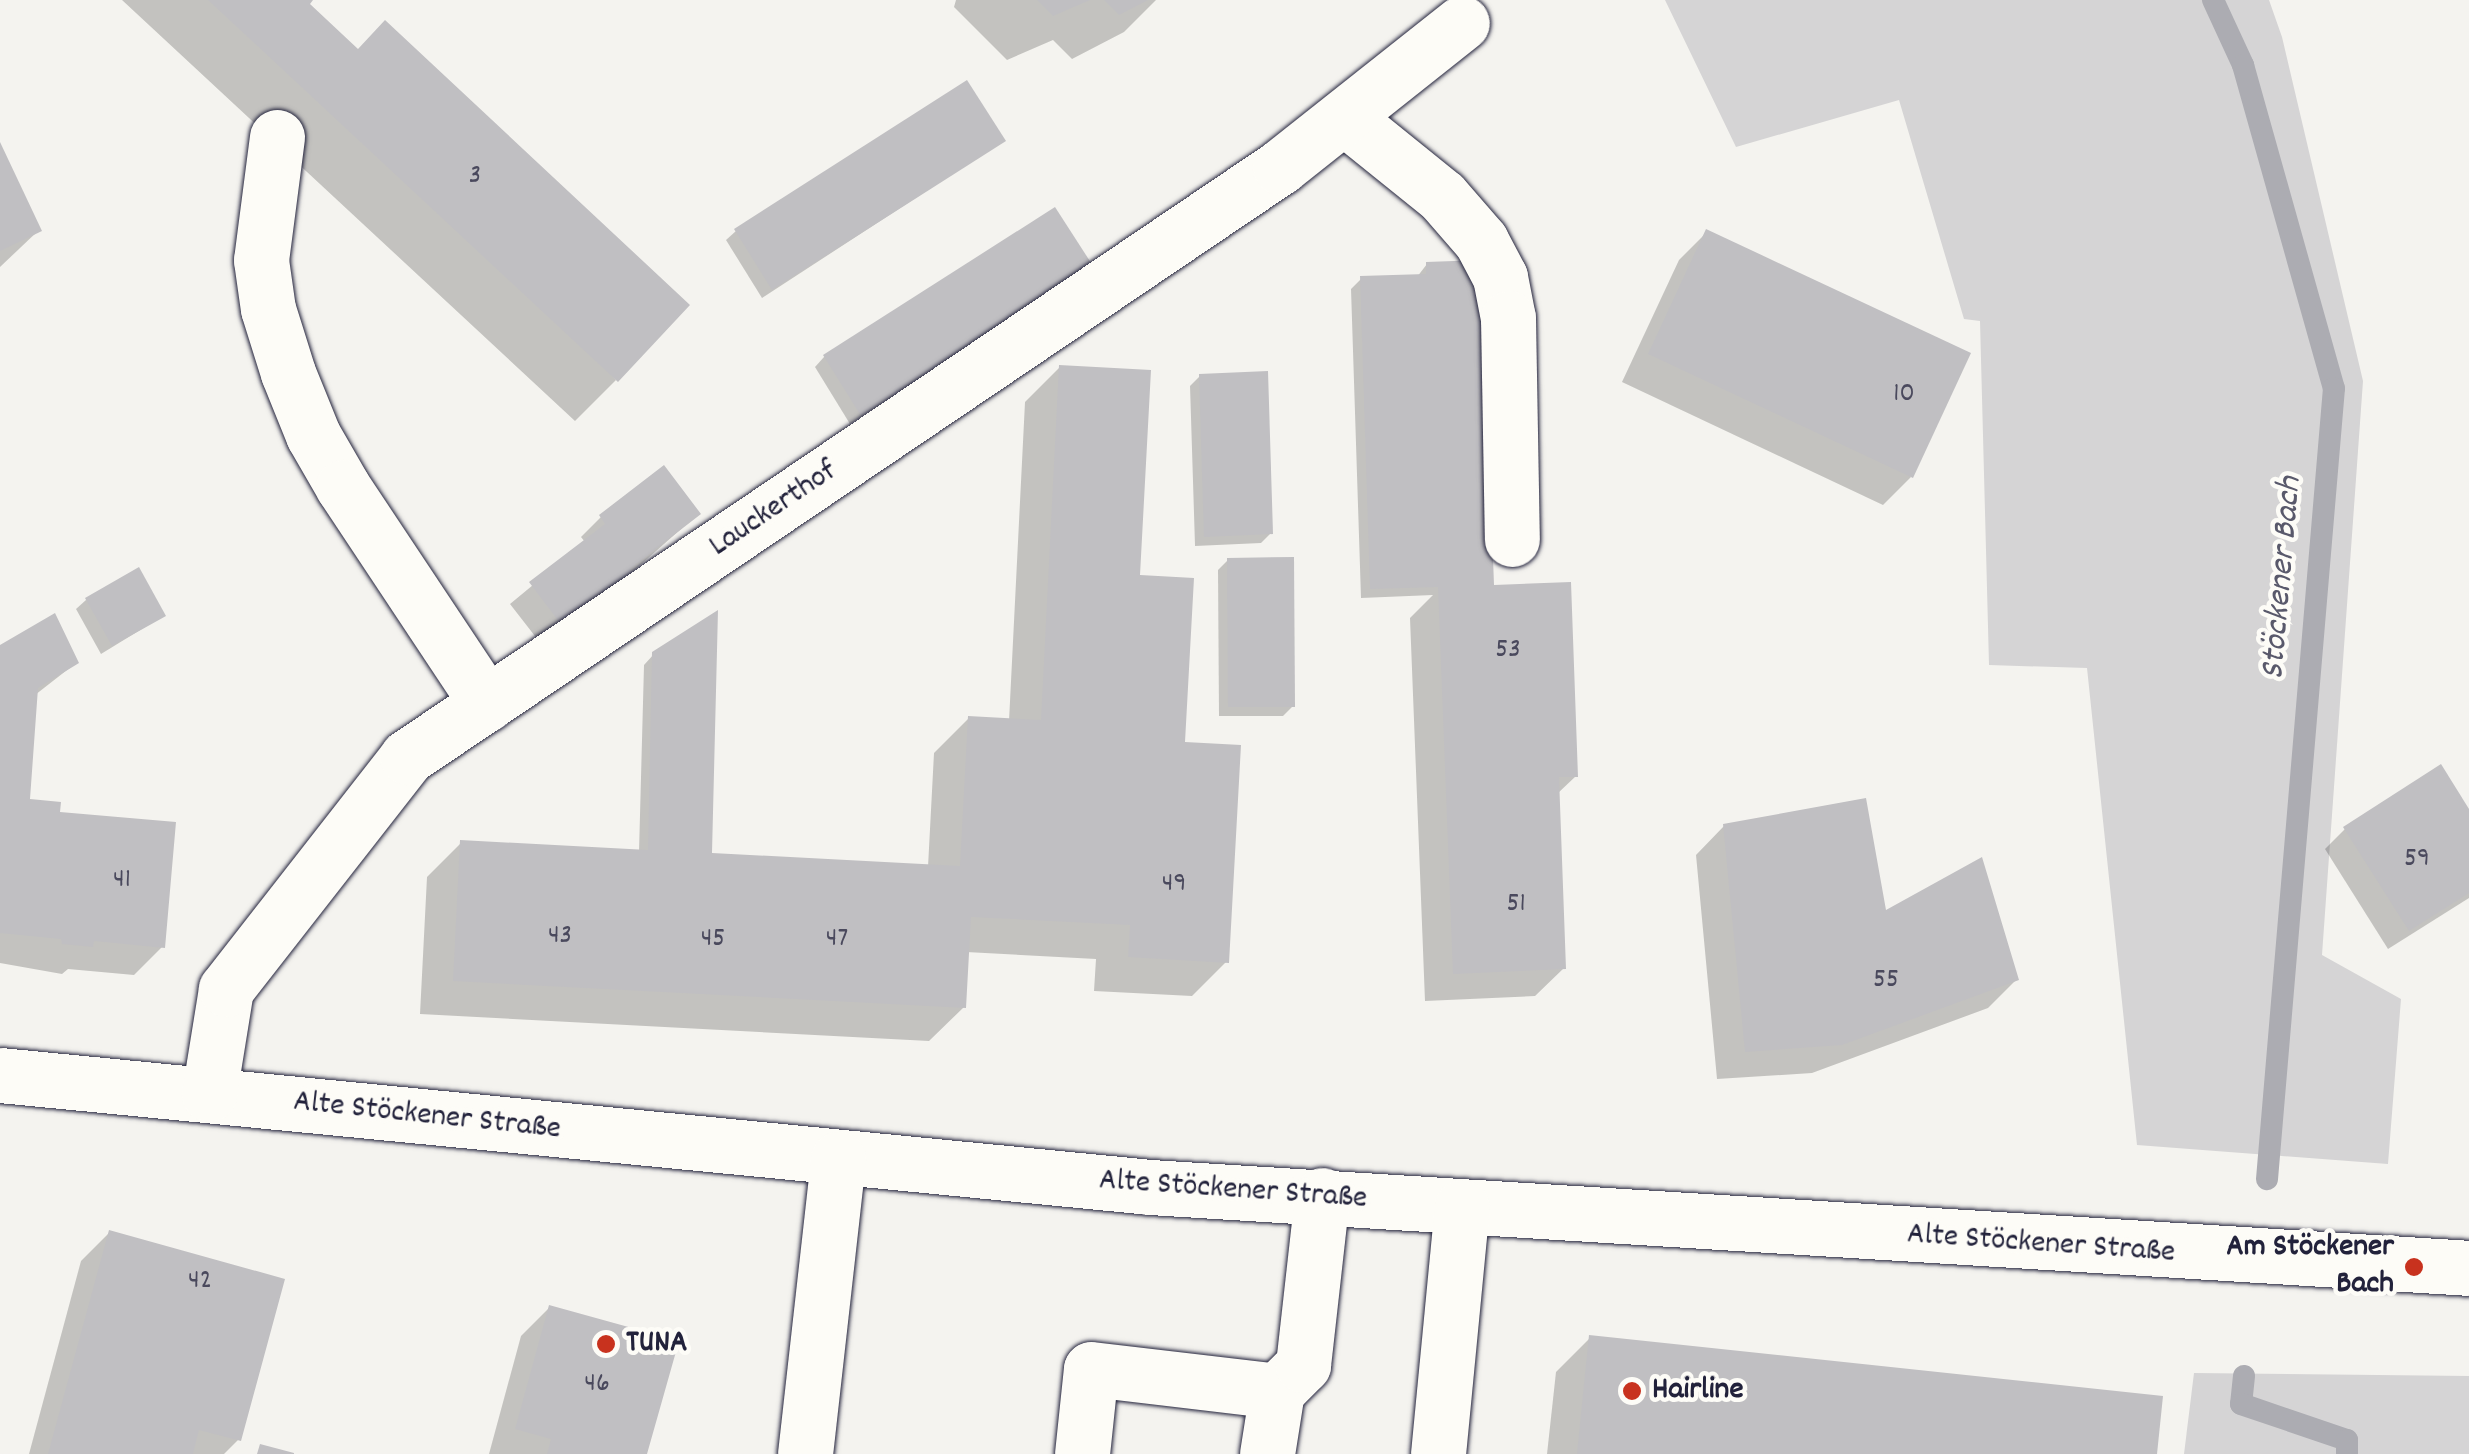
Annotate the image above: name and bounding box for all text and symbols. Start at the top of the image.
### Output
house number: 3 [469,160,481,194]
house number: 10 [1893,378,1915,412]
street label: Lauckerthof [703,453,845,567]
water label: Stöckener Bach [2253,475,2313,681]
house number: 53 [1495,634,1521,668]
house number: 59 [2404,843,2430,877]
house number: 41 [113,864,131,898]
house number: 49 [1162,868,1186,902]
house number: 51 [1506,888,1526,922]
house number: 43 [548,920,572,954]
house number: 45 [701,923,725,957]
house number: 47 [826,923,848,957]
house number: 55 [1873,964,1899,998]
street label: Alte Stöckener Straße [291,1084,563,1150]
street label: Alte Stöckener Straße [1098,1162,1368,1220]
street label: Alte Stöckener Straße [1906,1216,2176,1274]
place label: Am Stöckener Bach [2226,1230,2394,1305]
marker: Am Stöckener Bach [2403,1256,2425,1278]
house number: 42 [188,1265,212,1299]
place label: TUNA [626,1325,688,1363]
marker: TUNA [595,1333,617,1355]
house number: 46 [584,1368,610,1402]
place label: Hairline [1652,1372,1743,1410]
marker: Hairline [1621,1380,1643,1402]

